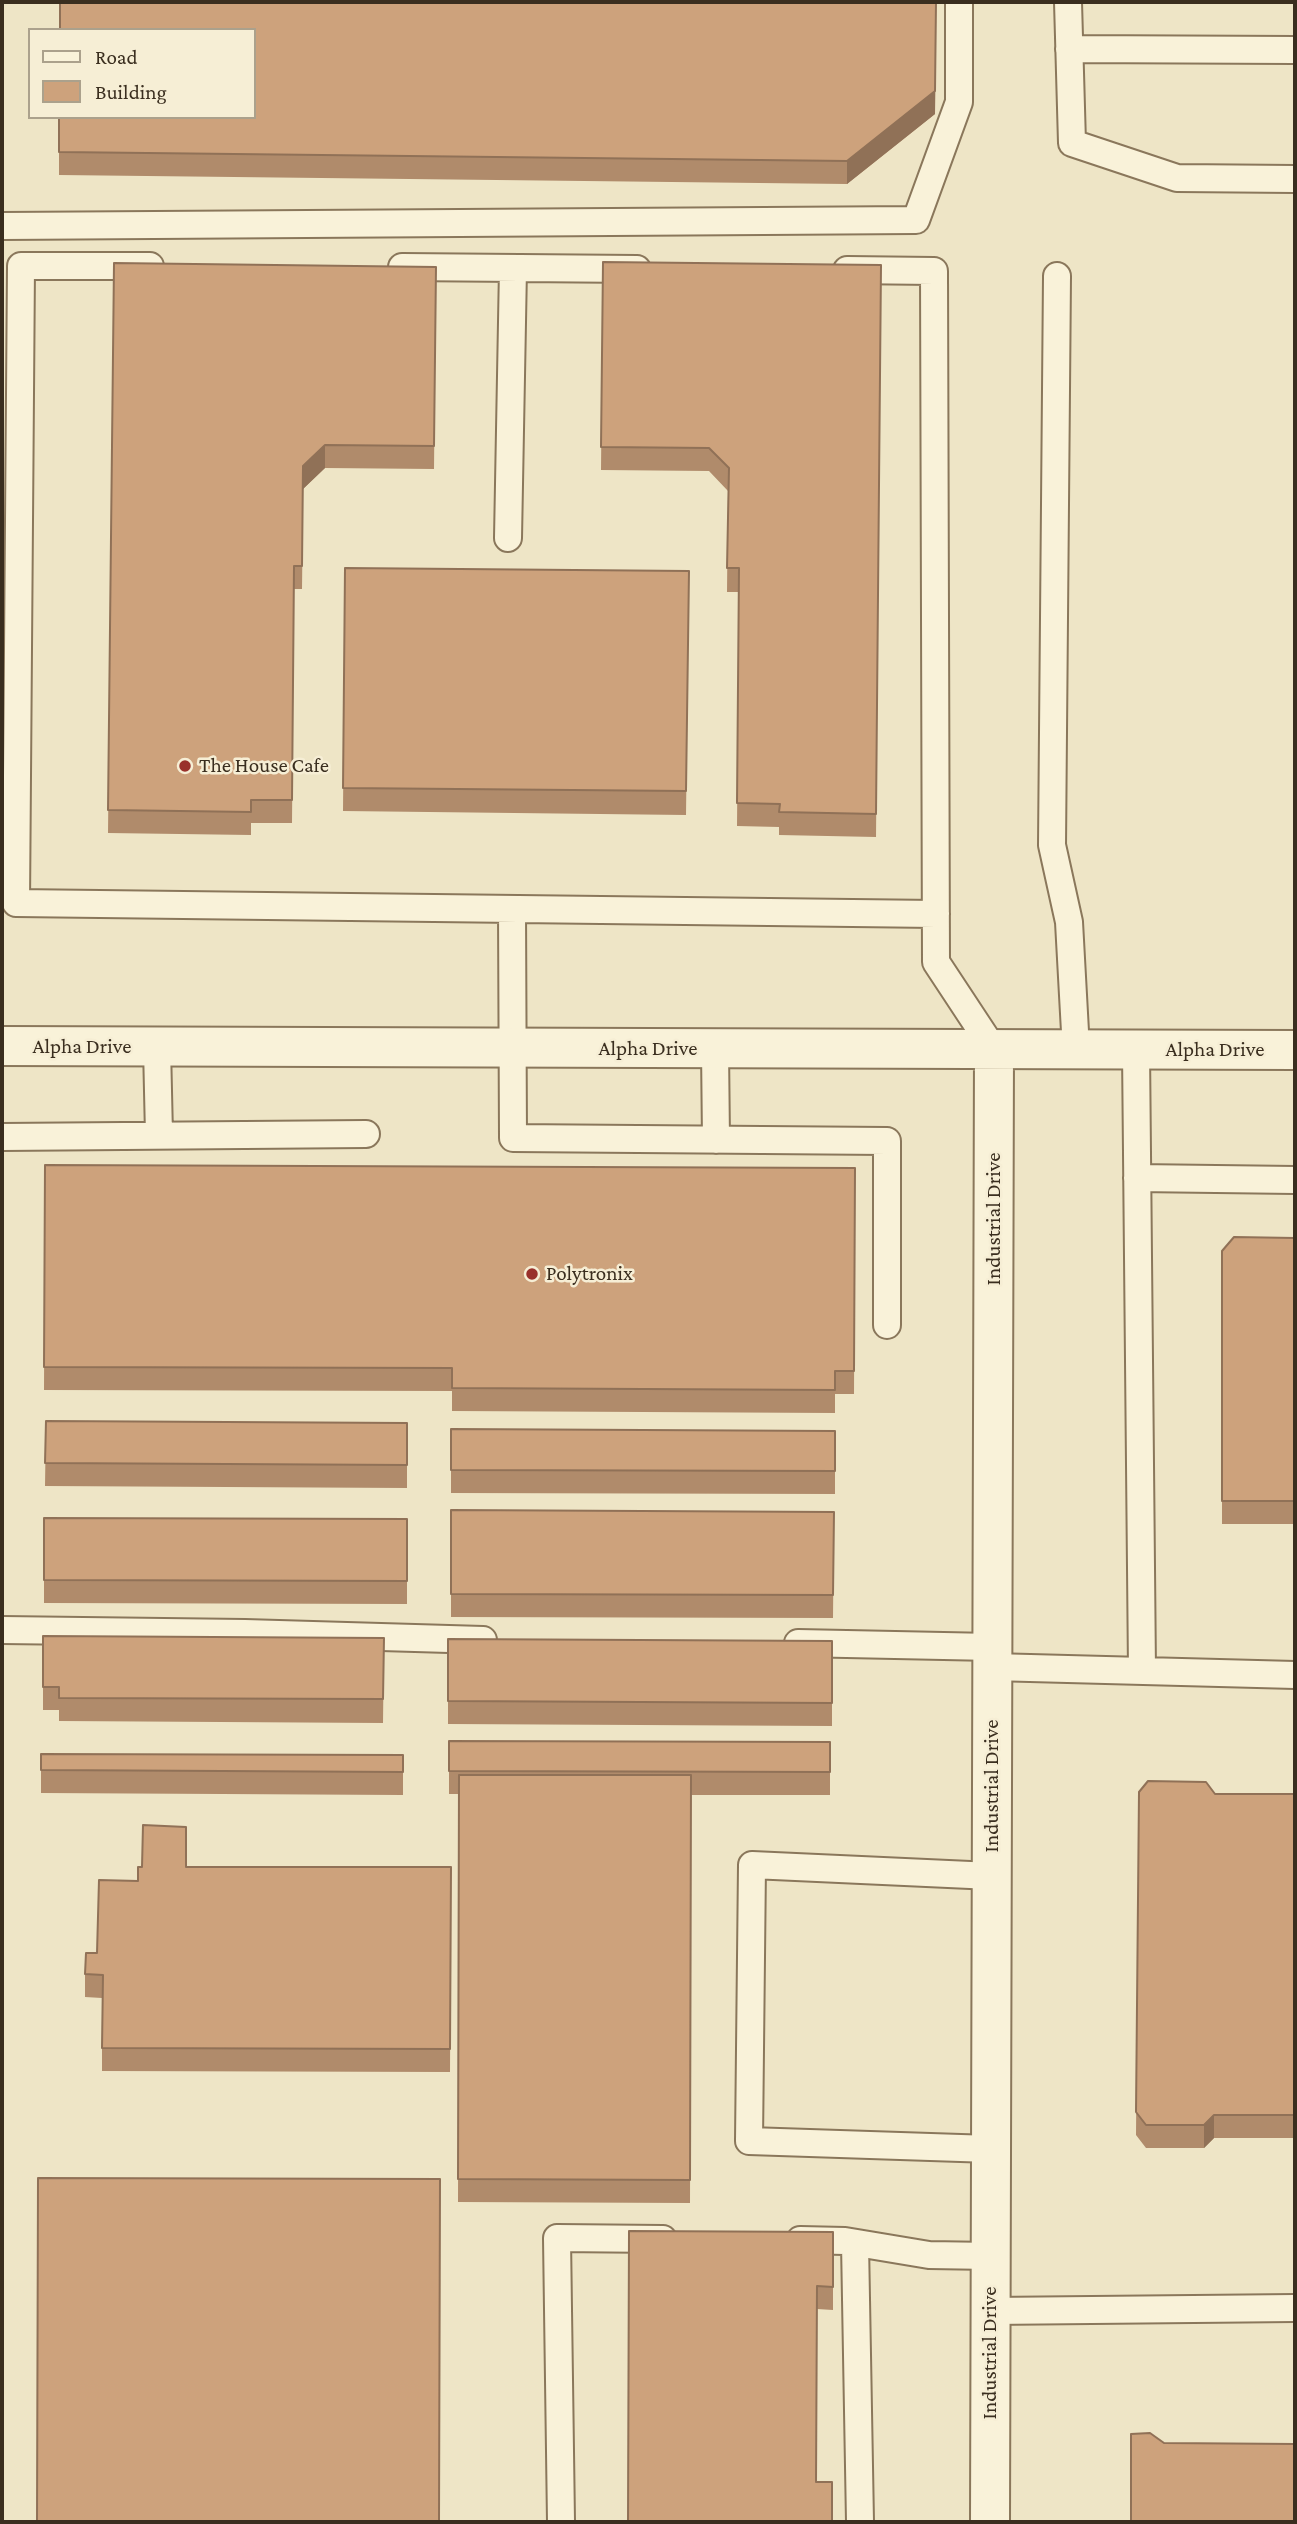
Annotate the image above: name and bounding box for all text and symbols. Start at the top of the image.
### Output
legend [28,28,256,119]
text: Road [95,45,138,69]
text: Building [95,80,167,104]
place label: The House Cafe [199,753,329,779]
marker: The House Cafe [177,758,193,774]
street label: Alpha Drive [32,1034,132,1060]
street label: Alpha Drive [598,1036,698,1062]
street label: Alpha Drive [1165,1037,1265,1063]
street label: Industrial Drive [981,1153,1007,1285]
place label: Polytronix [546,1261,633,1287]
marker: Polytronix [524,1266,540,1282]
street label: Industrial Drive [979,1720,1005,1852]
street label: Industrial Drive [977,2287,1003,2419]

